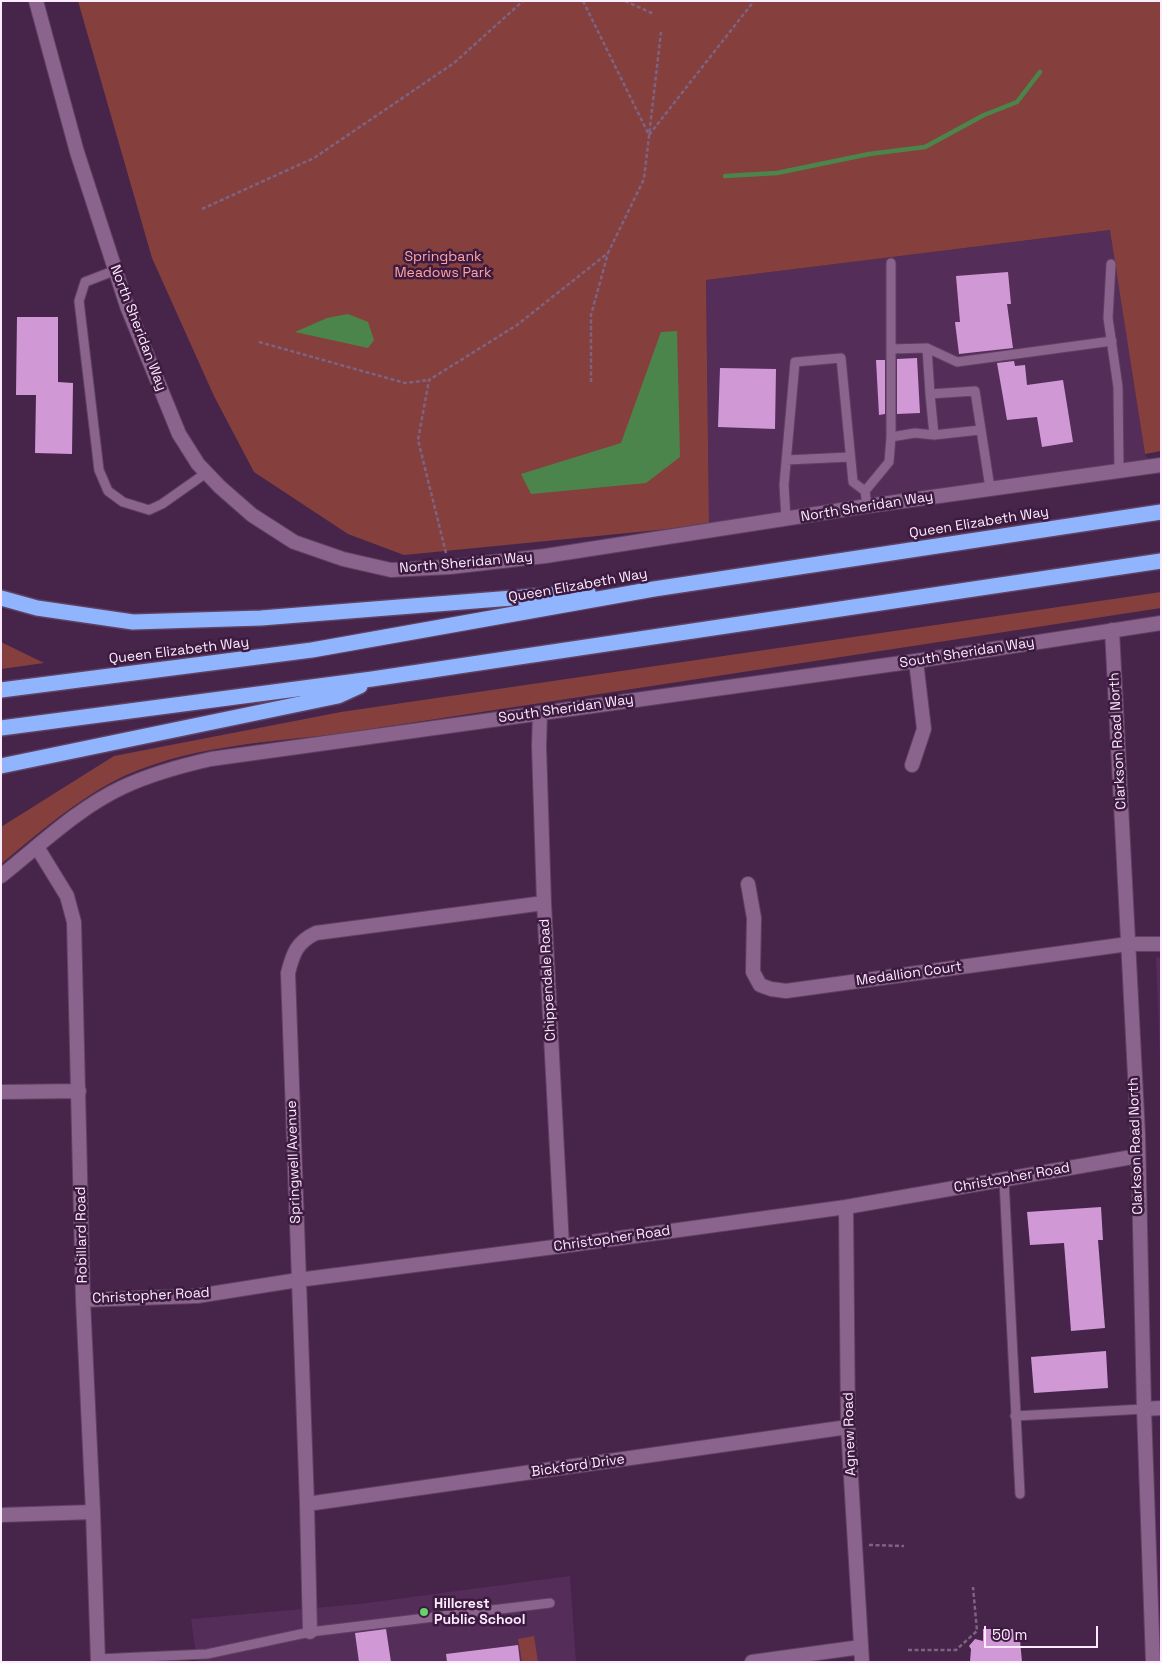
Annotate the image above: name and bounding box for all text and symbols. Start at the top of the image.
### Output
park label: Springbank Meadows Park [394,249,492,282]
street label: North Sheridan Way [106,263,170,393]
street label: North Sheridan Way [800,488,934,526]
street label: Queen Elizabeth Way [908,504,1050,542]
street label: North Sheridan Way [399,549,533,577]
street label: Queen Elizabeth Way [507,565,649,607]
street label: Queen Elizabeth Way [108,634,250,668]
street label: South Sheridan Way [898,634,1036,672]
street label: Clarkson Road North [1106,672,1130,810]
street label: South Sheridan Way [497,691,635,727]
street label: Chippendale Road [536,918,560,1042]
street label: Medallion Court [855,958,963,990]
street label: Clarkson Road North [1125,1077,1147,1215]
street label: Springwell Avenue [283,1100,305,1224]
street label: Christopher Road [953,1160,1071,1196]
street label: Robillard Road [73,1186,91,1284]
street label: Christopher Road [553,1223,671,1255]
street label: Christopher Road [92,1285,210,1307]
street label: Agnew Road [840,1392,860,1476]
street label: Bickford Drive [530,1451,626,1481]
place label: Hillcrest Public School [434,1596,525,1628]
marker: Hillcrest Public School [418,1606,430,1618]
scale bar [987,1616,1101,1648]
text: 50 m [992,1625,1027,1644]

